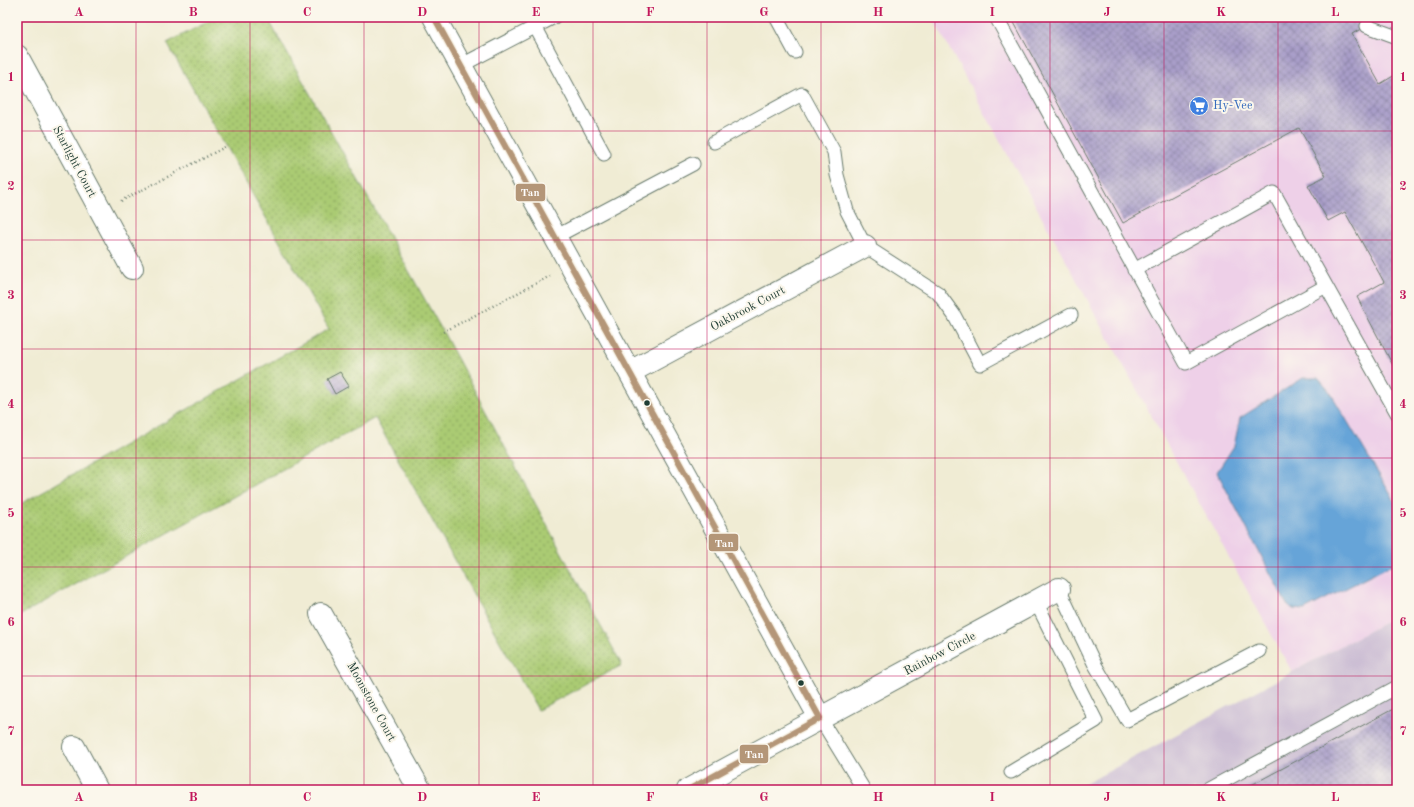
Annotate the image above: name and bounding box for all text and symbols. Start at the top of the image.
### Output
text: A [74,6,84,19]
text: B [188,6,198,19]
text: C [303,6,311,19]
text: D [417,6,427,19]
text: E [532,6,541,19]
text: F [646,6,655,19]
text: G [759,6,769,19]
text: H [873,6,884,19]
text: I [989,6,995,19]
text: J [1103,6,1111,19]
text: K [1216,6,1226,19]
text: L [1331,6,1340,19]
text: 1 [7,71,15,84]
text: 1 [1399,71,1407,84]
supermarket icon: Hy-Vee [1188,95,1210,117]
place label: Hy-Vee [1213,100,1253,112]
street label: Starlight Court [50,124,98,200]
text: 2 [7,180,15,193]
text: 2 [1399,180,1407,193]
line badge: Tan [515,183,546,202]
text: Tan [520,188,540,199]
street label: Oakbrook Court [709,284,787,334]
text: 3 [7,289,15,302]
text: 3 [1399,289,1407,302]
text: 4 [7,398,15,411]
unlabelled marker [642,398,652,408]
text: 4 [1399,398,1407,411]
text: 5 [7,507,15,520]
text: 5 [1399,507,1407,520]
line badge: Tan [708,533,739,552]
text: Tan [714,539,734,550]
text: 6 [7,616,15,629]
text: 6 [1399,616,1407,629]
street label: Rainbow Circle [902,630,978,678]
street label: Moonstone Court [344,660,398,744]
unlabelled marker [796,678,806,688]
text: 7 [7,725,15,738]
text: 7 [1399,725,1407,738]
line badge: Tan [739,744,769,764]
text: Tan [744,750,764,761]
text: A [74,791,84,804]
text: B [188,791,198,804]
text: C [303,791,311,804]
text: D [417,791,427,804]
text: E [532,791,541,804]
text: F [646,791,655,804]
text: G [759,791,769,804]
text: H [873,791,884,804]
text: I [989,791,995,804]
text: J [1103,791,1111,804]
text: K [1216,791,1226,804]
text: L [1331,791,1340,804]

